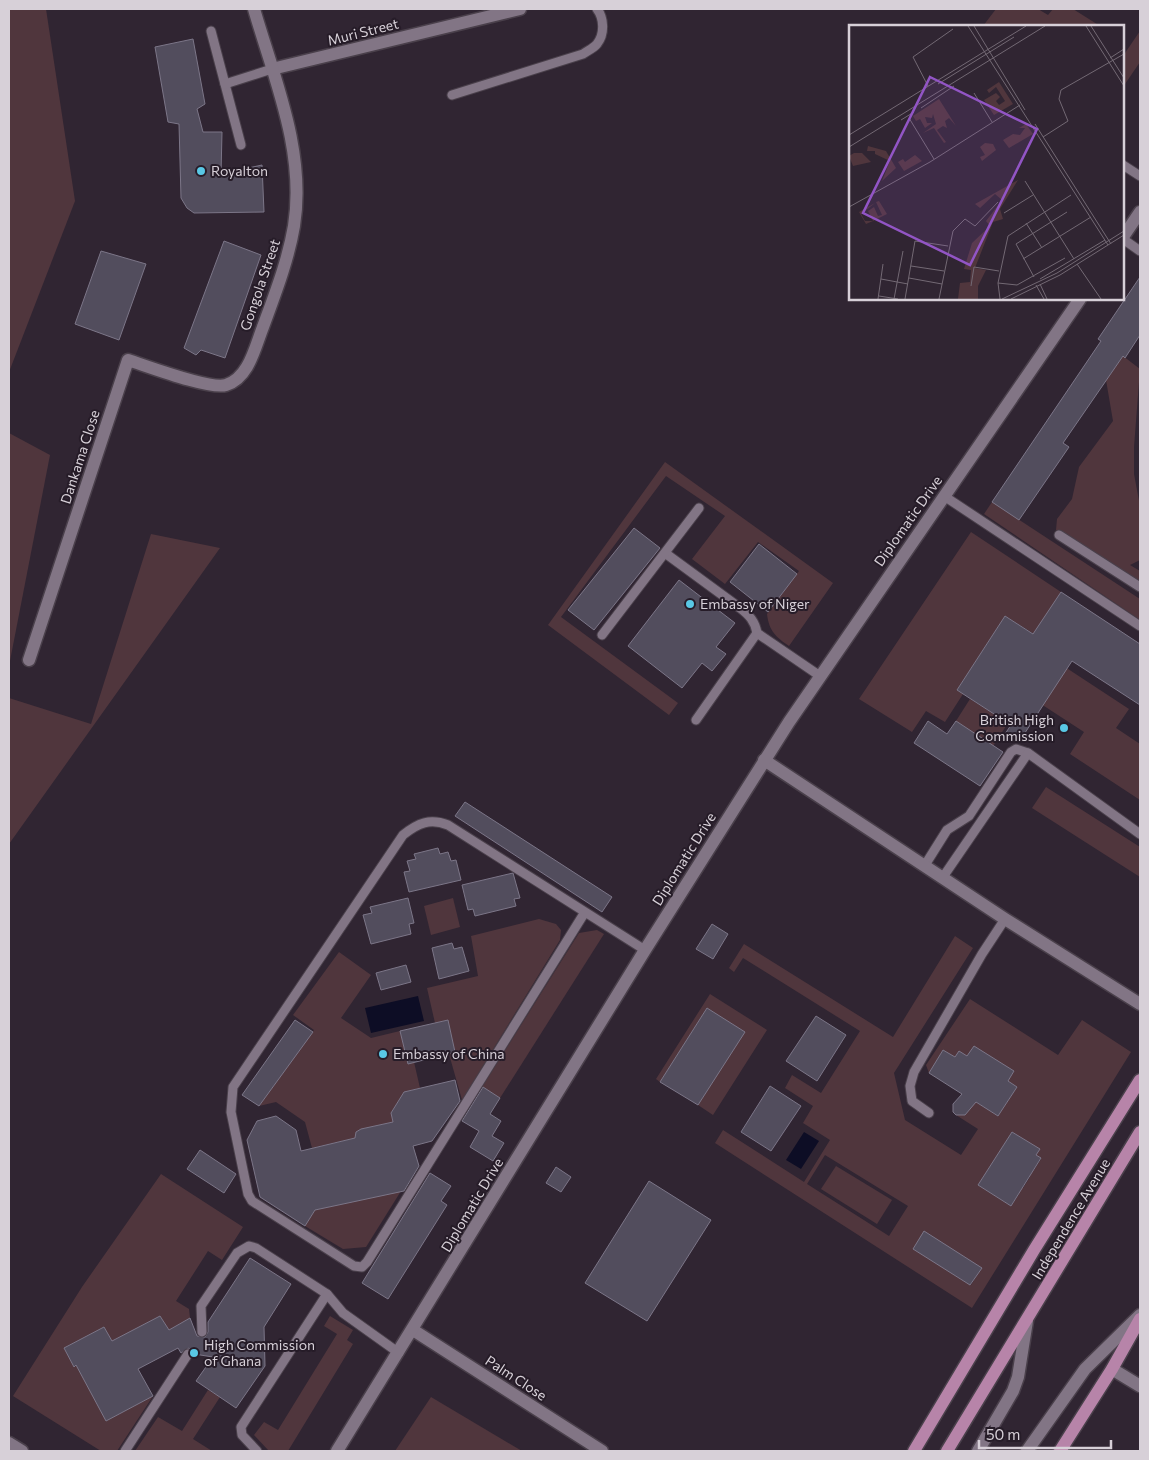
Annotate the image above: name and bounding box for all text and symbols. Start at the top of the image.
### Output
street label: Muri Street [326,14,400,49]
inset map [849,25,1124,300]
place label: Royalton [211,162,268,179]
marker: Royalton [195,165,207,177]
street label: Gongola Street [236,237,283,333]
street label: Dankama Close [56,408,103,506]
street label: Diplomatic Drive [870,472,945,569]
place label: Embassy of Niger [700,595,810,612]
marker: Embassy of Niger [684,598,696,610]
place label: British High Commission [975,711,1054,744]
marker: British High Commission [1058,722,1070,734]
street label: Diplomatic Drive [648,809,719,908]
place label: Embassy of China [393,1045,505,1062]
marker: Embassy of China [377,1048,389,1060]
street label: Diplomatic Drive [437,1155,506,1255]
street label: Independence Avenue [1028,1155,1113,1282]
place label: High Commission of Ghana [204,1336,315,1369]
marker: High Commission of Ghana [188,1347,200,1359]
street label: Palm Close [482,1351,550,1404]
scale bar [979,1418,1112,1450]
text: 50 m [986,1425,1020,1443]

